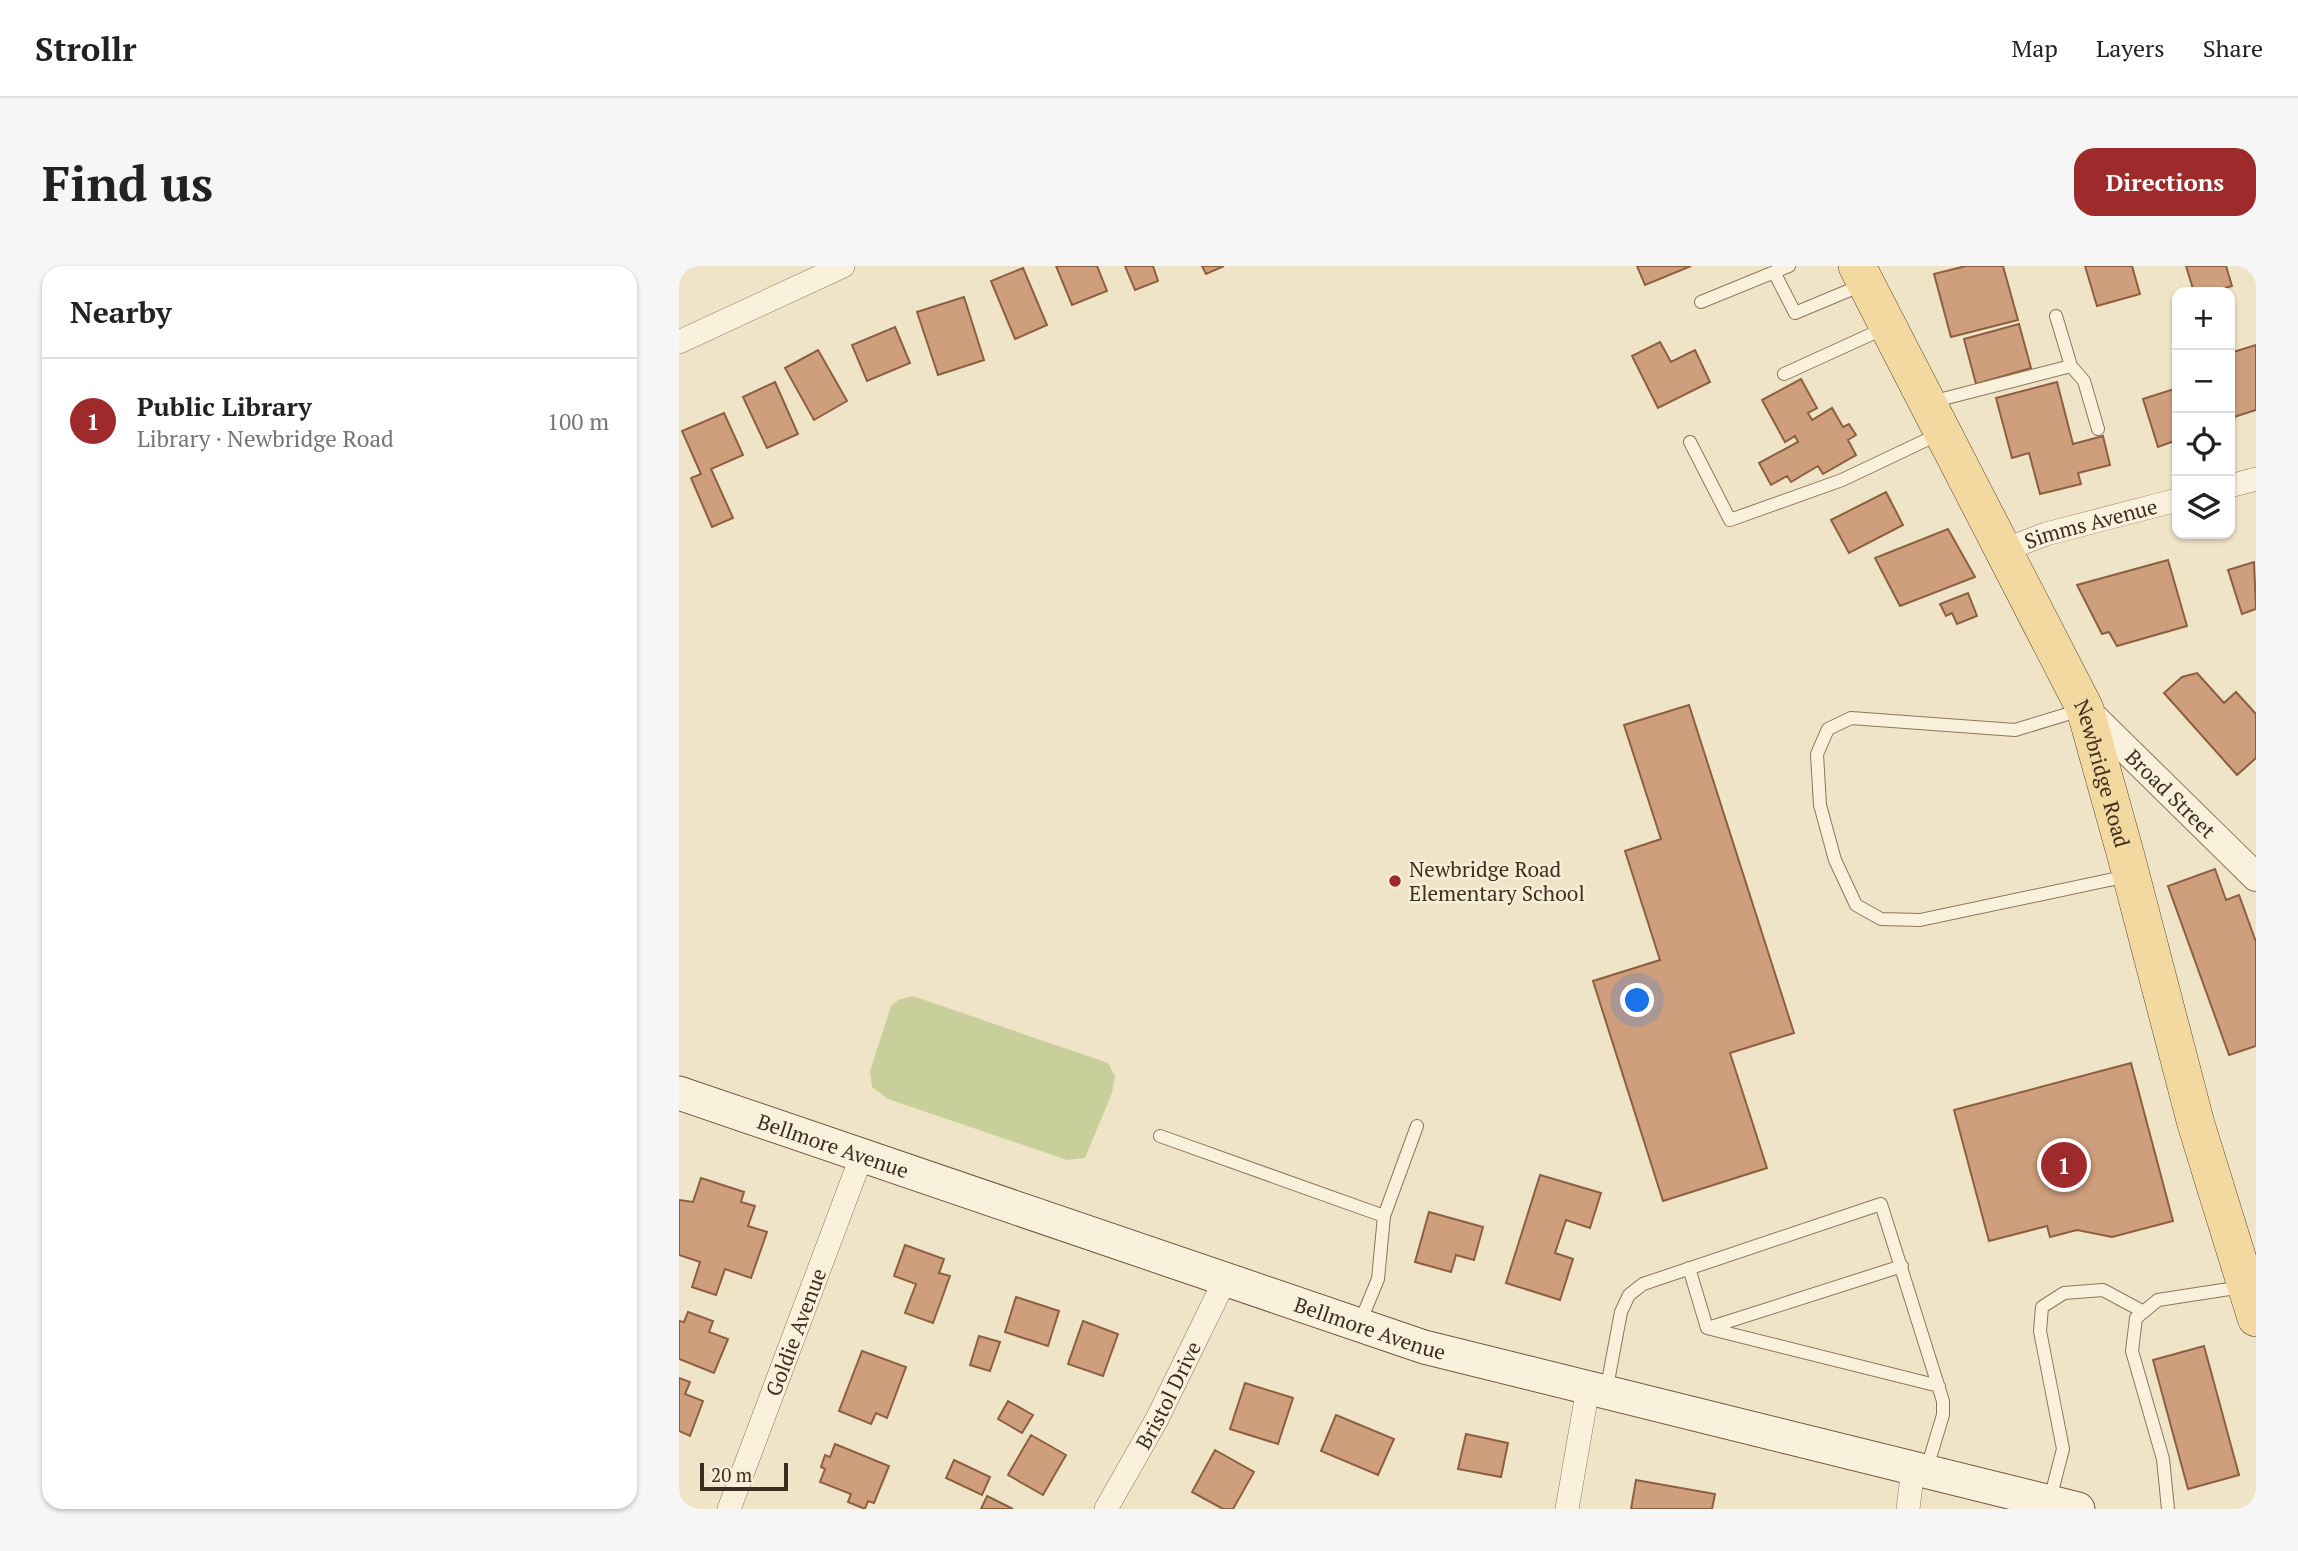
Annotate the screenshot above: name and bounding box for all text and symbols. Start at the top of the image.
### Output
text: Strollr [35,27,137,70]
text: Map [2011,32,2058,64]
text: Layers [2096,32,2165,64]
text: Share [2203,32,2263,64]
button: Directions [2074,148,2256,216]
text: Find us [42,150,213,215]
map controls [2172,287,2235,539]
button: + [2172,287,2235,350]
text: Nearby [70,292,172,332]
button: − [2172,350,2235,413]
text: Public Library [137,389,312,423]
text: 1 [87,406,100,437]
text: 100 m [547,406,609,437]
button: locate [2172,413,2235,476]
text: Library · Newbridge Road [137,423,394,454]
button: layers [2172,476,2235,539]
street label: Simms Avenue [2020,492,2160,555]
street label: Newbridge Road [2068,694,2137,851]
street label: Broad Street [2120,743,2222,844]
place label: Newbridge Road Elementary School [1409,855,1585,907]
marker: Newbridge Road Elementary School [1387,873,1403,889]
your location [1620,983,1654,1017]
street label: Bellmore Avenue [754,1107,913,1184]
pin: 1 [2041,1139,2087,1191]
street label: Goldie Avenue [759,1264,832,1400]
street label: Bellmore Avenue [1291,1290,1449,1366]
street label: Bristol Drive [1129,1336,1207,1454]
scale bar [700,1460,787,1492]
text: 20 m [711,1462,752,1487]

